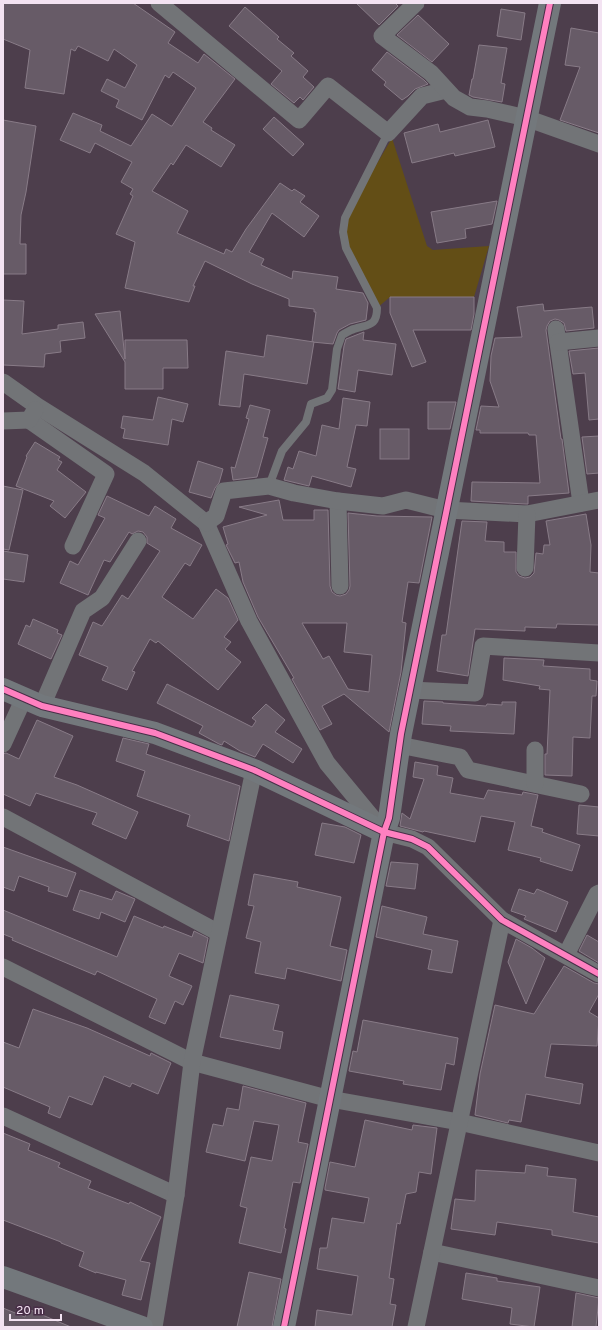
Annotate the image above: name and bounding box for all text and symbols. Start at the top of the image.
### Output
scale bar [10,1296,61,1322]
text: 20 m [16,1303,44,1319]

